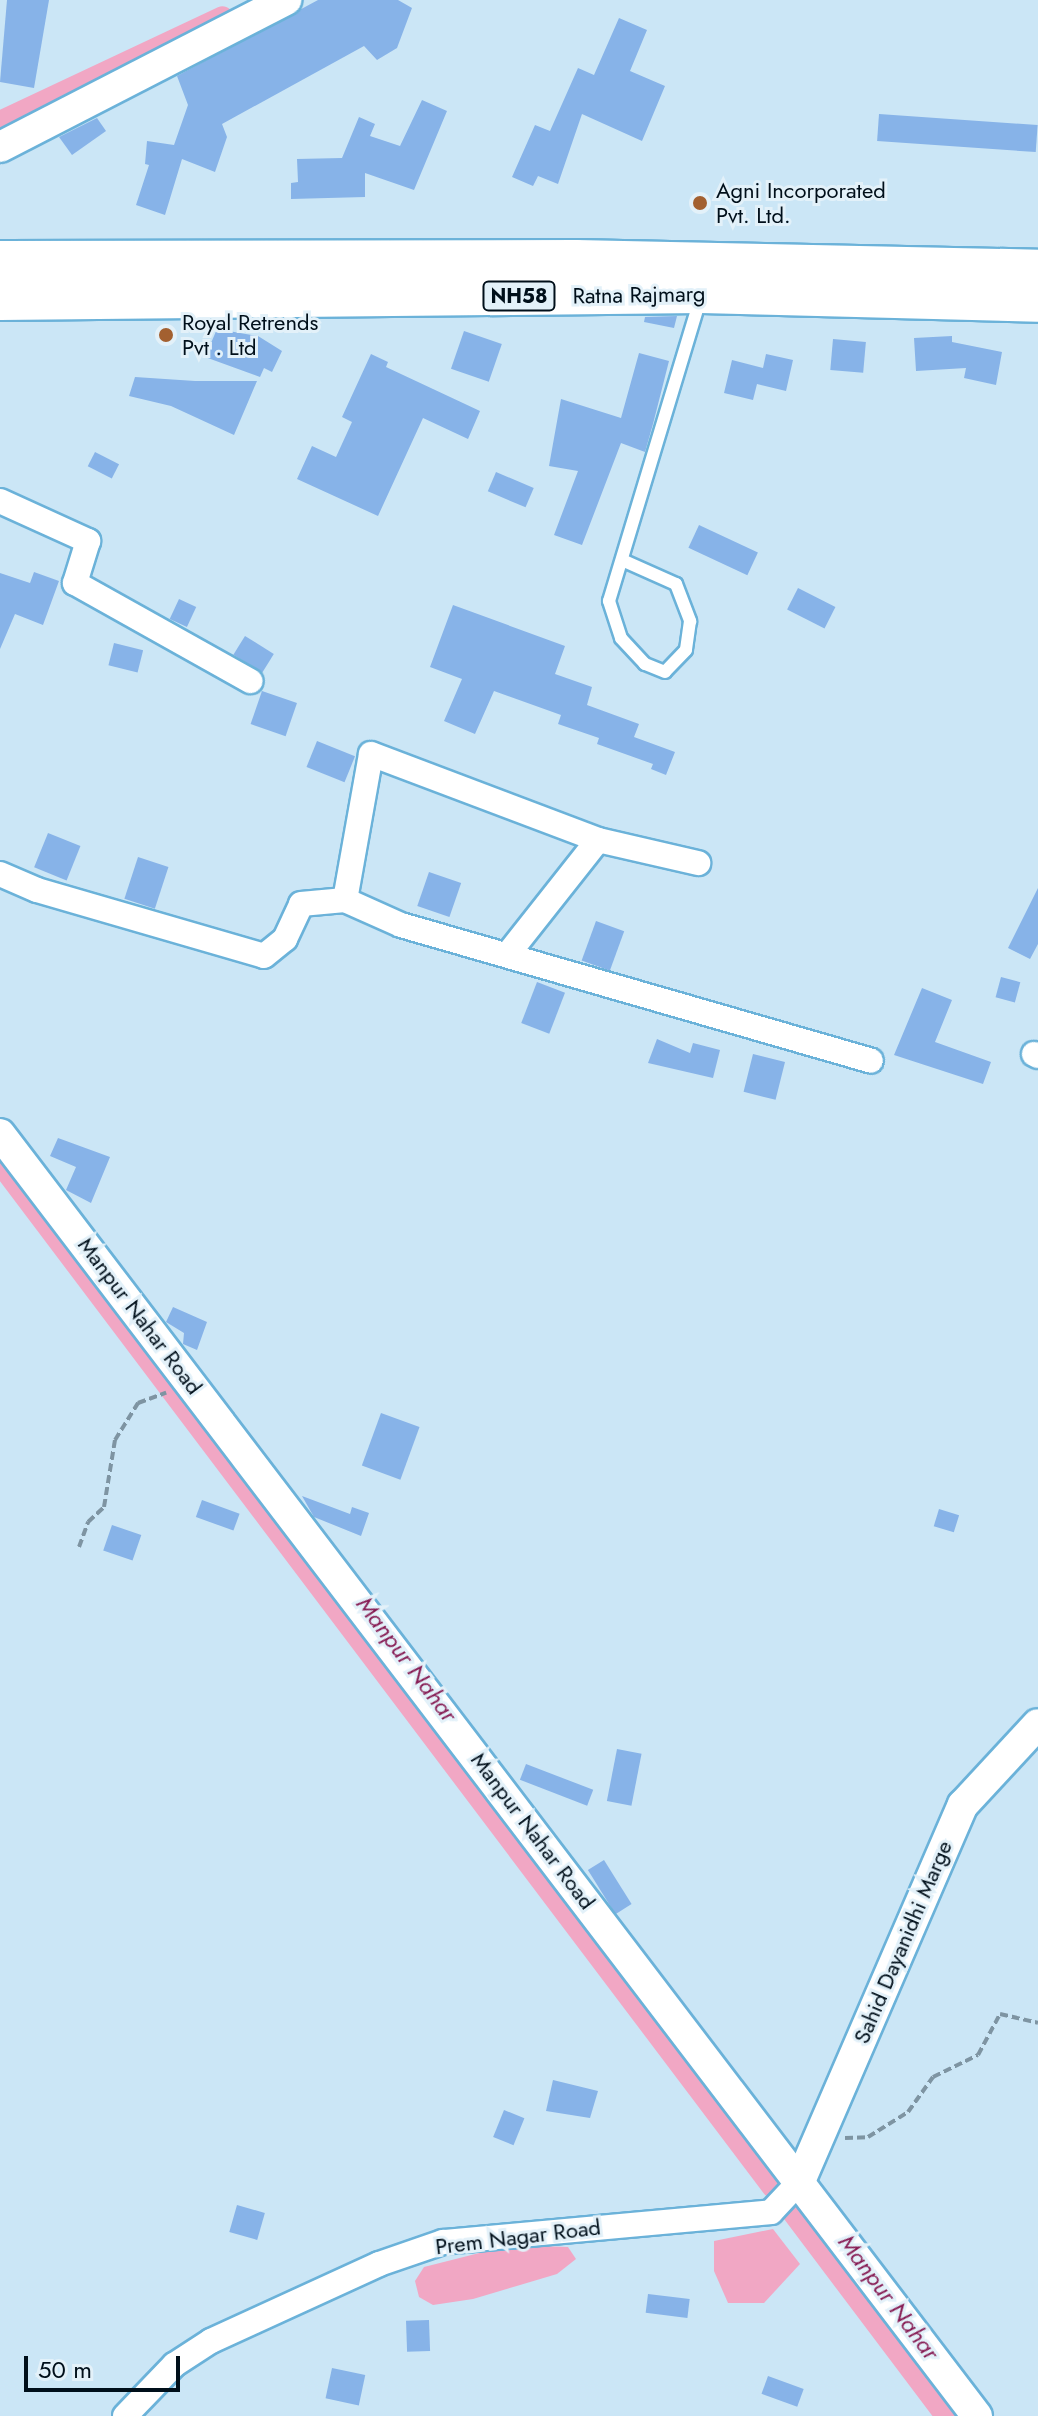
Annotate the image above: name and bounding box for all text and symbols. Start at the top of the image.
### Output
place label: Agni Incorporated Pvt. Ltd. [716,177,886,228]
marker: Agni Incorporated Pvt. Ltd. [691,194,709,212]
road number: NH58 [481,280,557,312]
street label: Ratna Rajmarg [572,281,706,309]
place label: Royal Retrends Pvt . Ltd [182,309,318,360]
marker: Royal Retrends Pvt . Ltd [157,326,175,344]
street label: Manpur Nahar Road [72,1232,208,1400]
water label: Manpur Nahar [350,1590,464,1728]
street label: Manpur Nahar Road [465,1747,601,1915]
street label: Sahid Dayanidhi Marge [848,1837,958,2047]
street label: Prem Nagar Road [434,2214,602,2260]
water label: Manpur Nahar [832,2228,946,2366]
scale bar [28,2340,184,2390]
text: 50 m [38,2352,92,2387]

